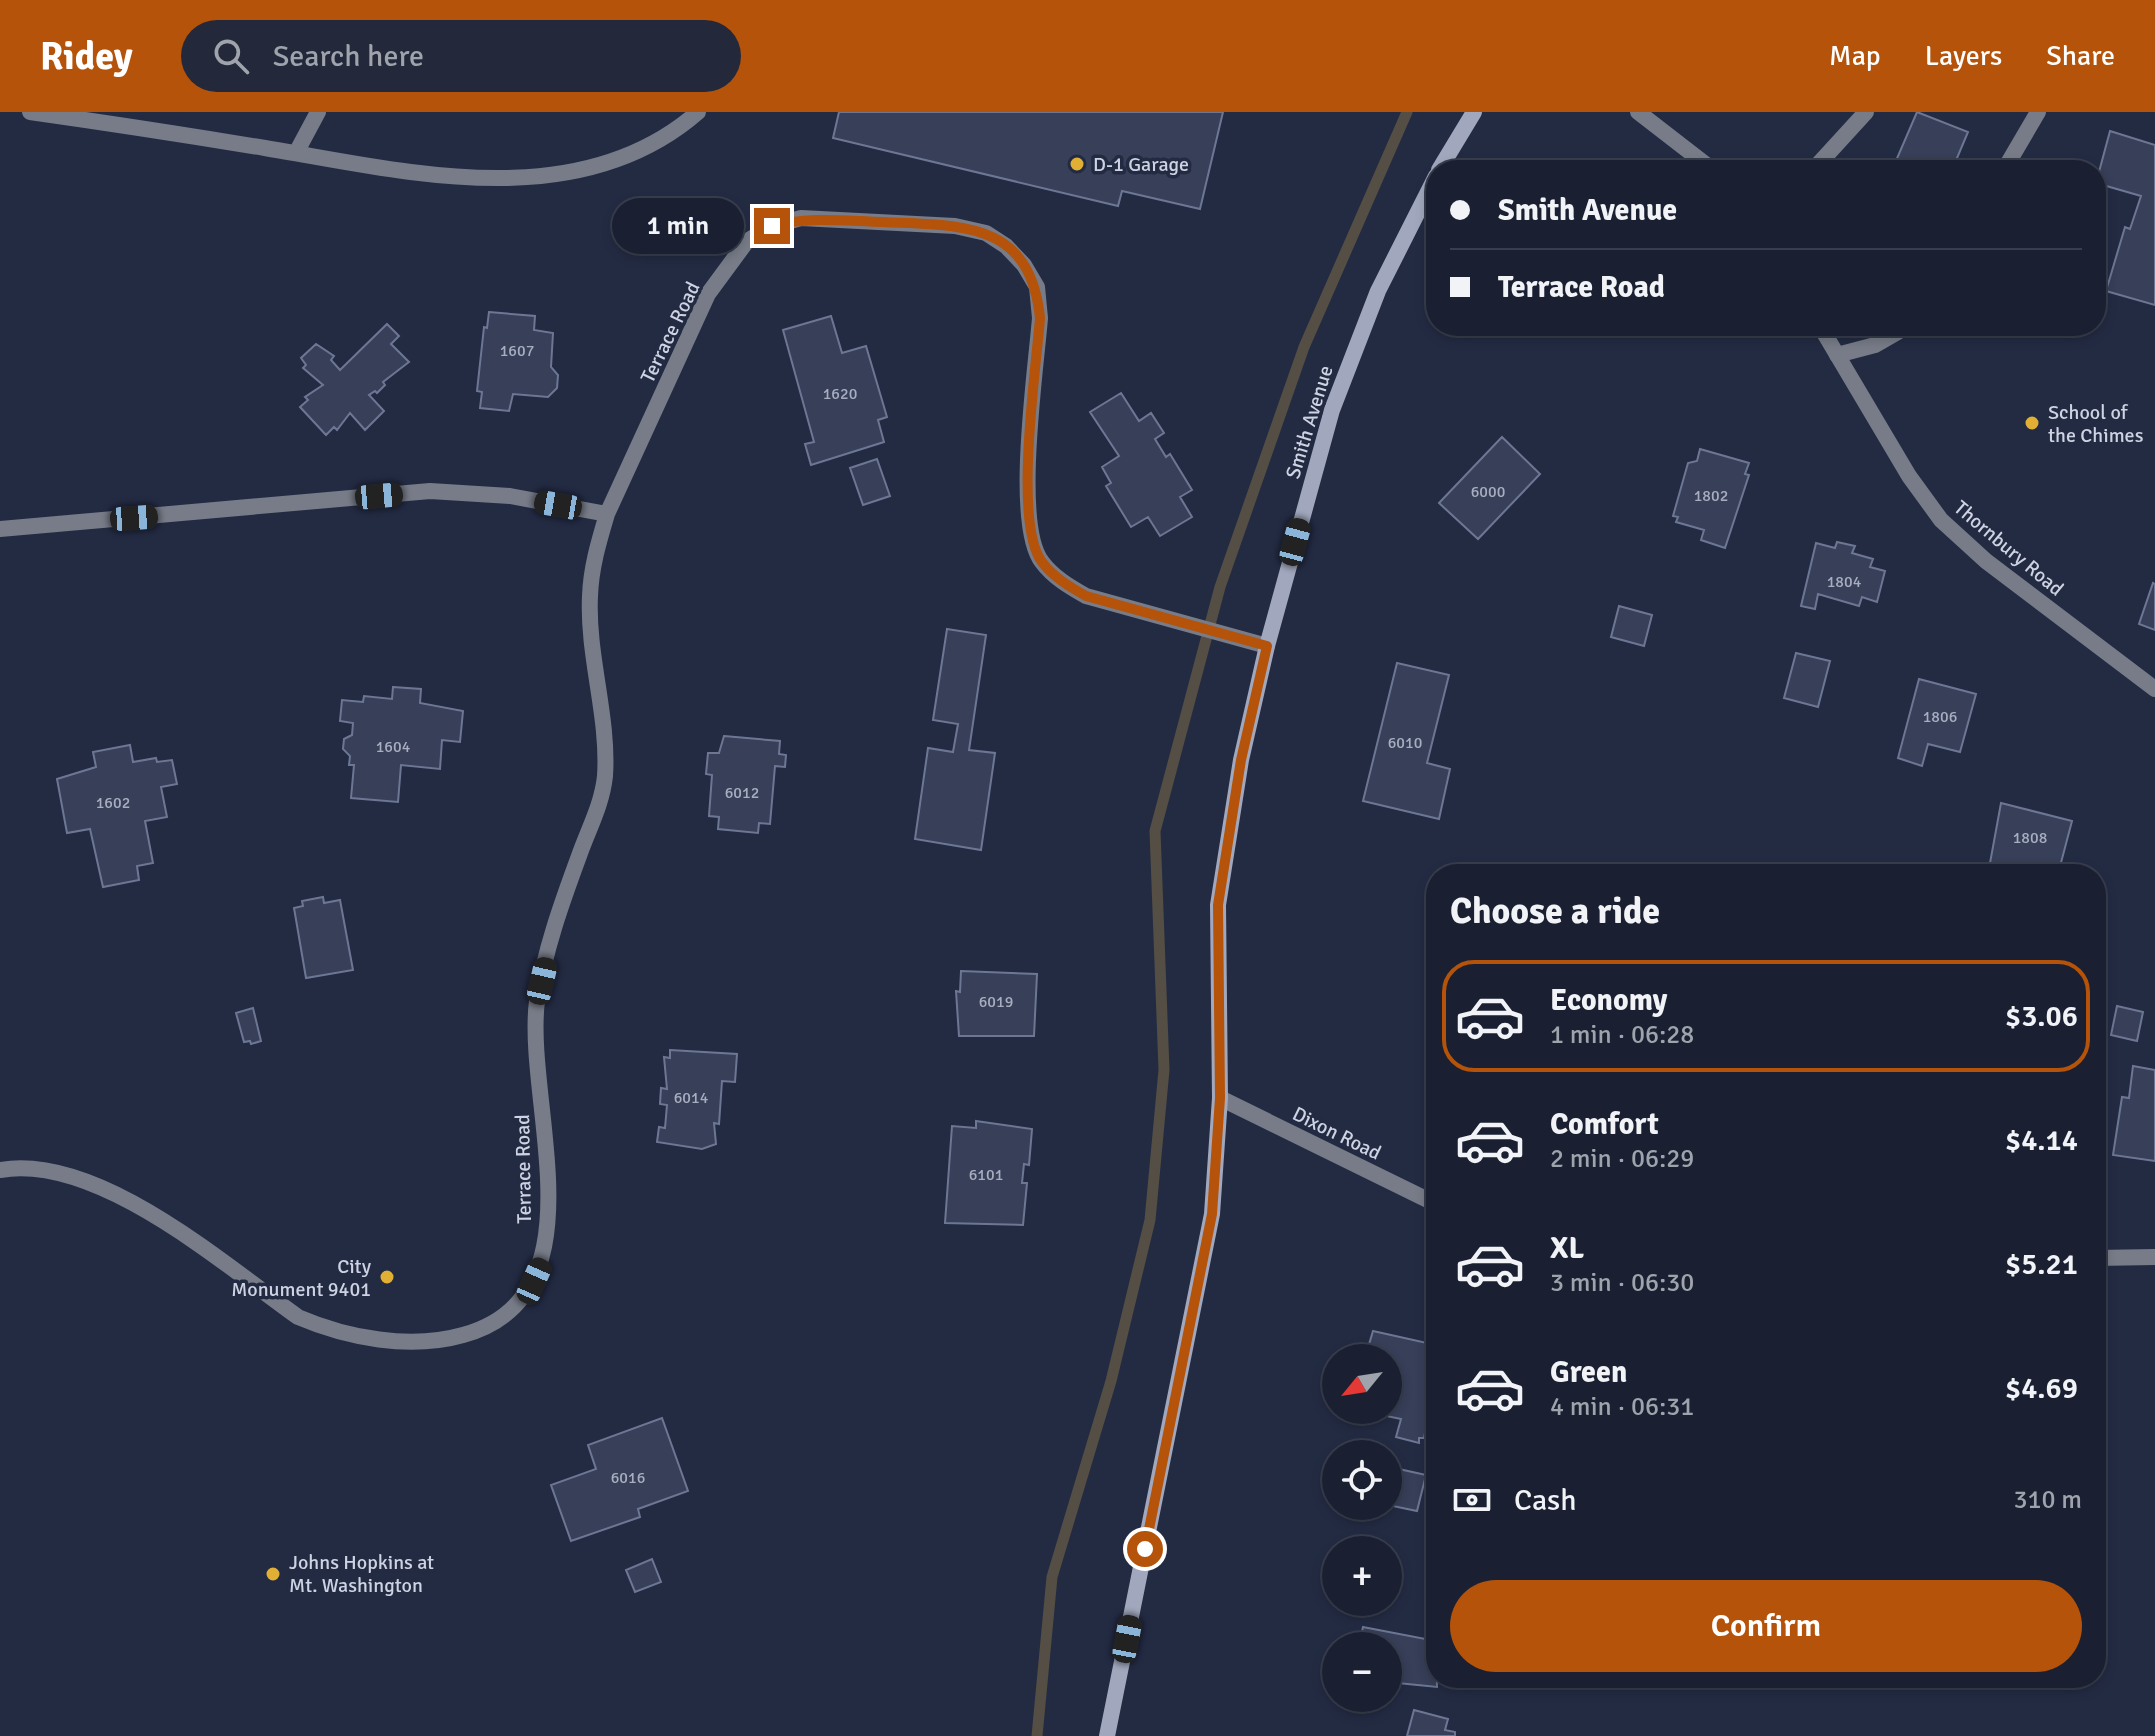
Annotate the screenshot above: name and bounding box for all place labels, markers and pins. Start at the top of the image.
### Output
place label: D-1 Garage [1093,152,1189,177]
marker: D-1 Garage [1068,155,1086,173]
place label: School of the Chimes [2048,400,2144,448]
marker: School of the Chimes [2023,414,2041,432]
place label: City Monument 9401 [231,1254,372,1302]
marker: City Monument 9401 [378,1268,396,1286]
place label: Johns Hopkins at Mt. Washington [289,1550,434,1598]
marker: Johns Hopkins at Mt. Washington [264,1565,282,1583]

